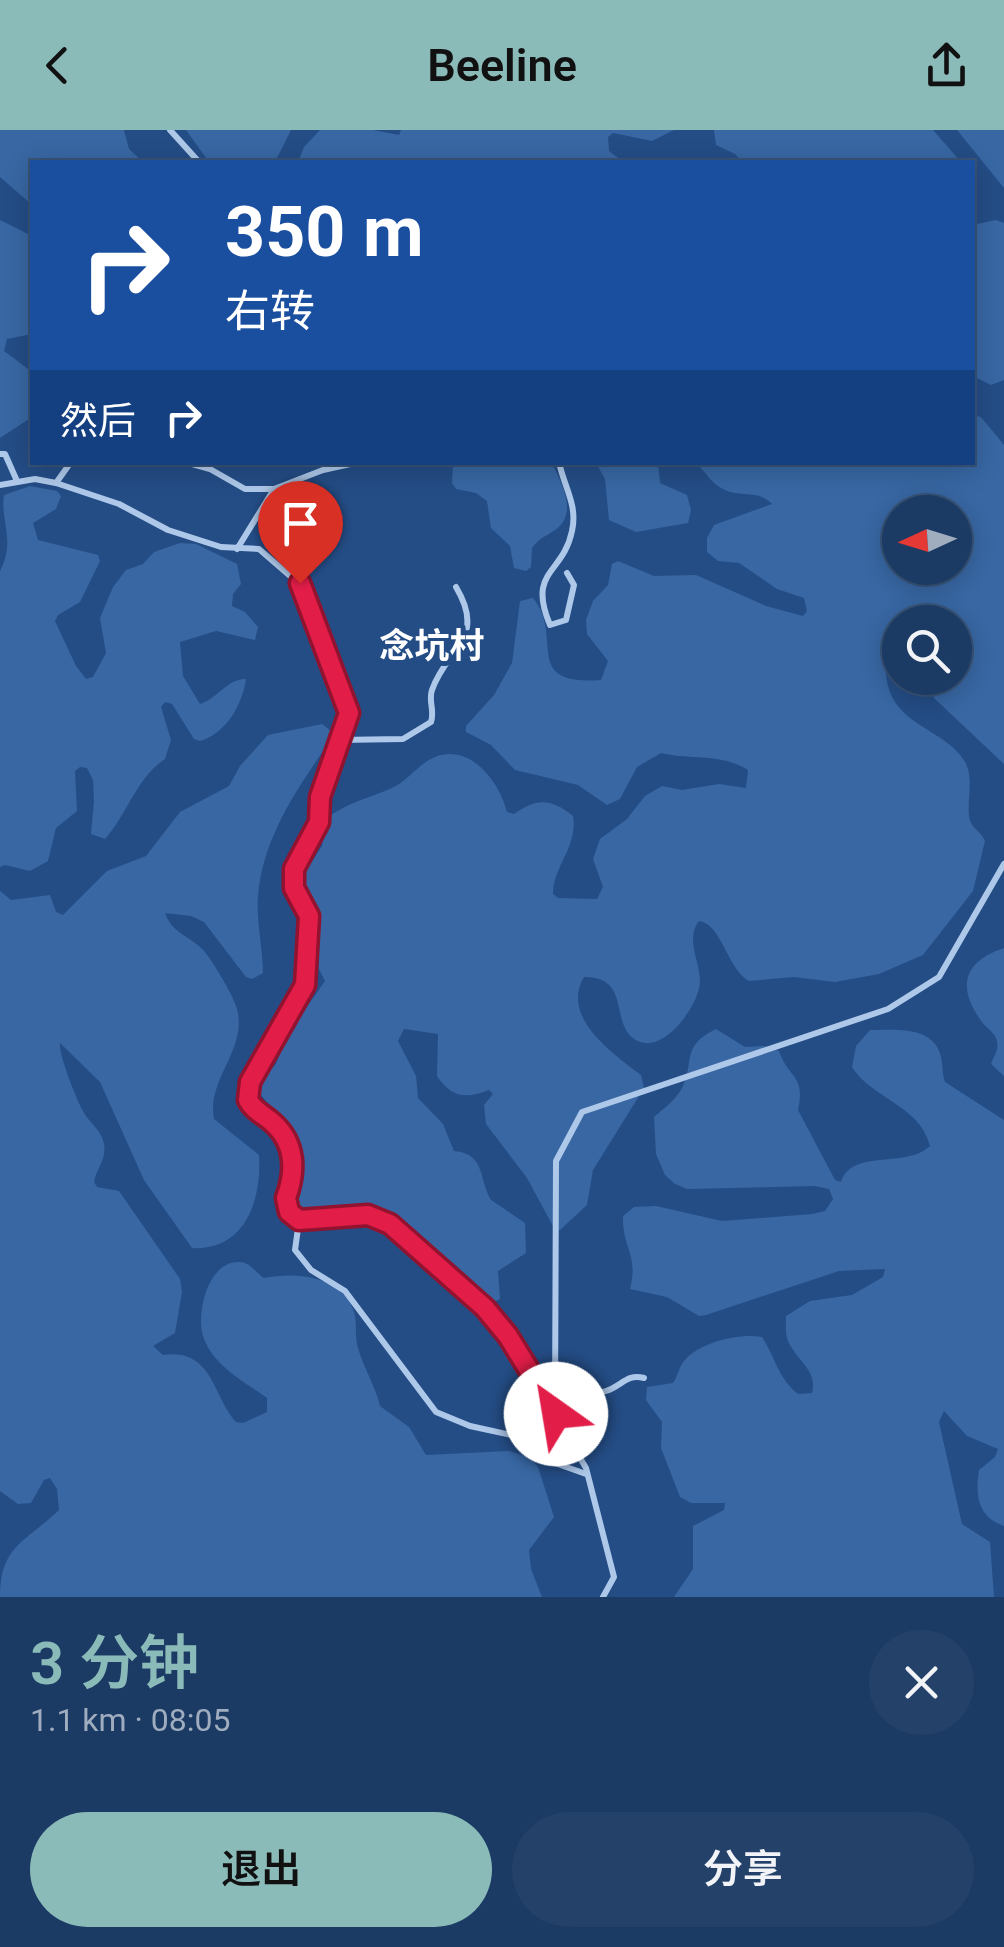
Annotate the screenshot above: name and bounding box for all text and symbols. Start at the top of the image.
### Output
icon: back [30,38,85,93]
icon: share [919,38,974,93]
text: Beeline [427,39,577,92]
text: 350 m [225,191,424,273]
icon: right [60,200,190,330]
text: 右转 [225,285,315,338]
icon: right [156,390,211,445]
text: 然后 [60,399,136,443]
pin [258,481,343,584]
north arrow [882,495,972,585]
map controls [882,495,972,695]
icon: arrive [273,496,328,551]
button: search [882,605,972,695]
district label: 念坑村 [379,626,485,667]
position arrow [504,1362,608,1466]
text: 3 分钟 [30,1628,199,1699]
button: close [869,1630,974,1735]
text: 1.1 km · 08:05 [30,1701,231,1739]
button: 退出 [30,1812,492,1927]
button: 分享 [512,1812,974,1927]

